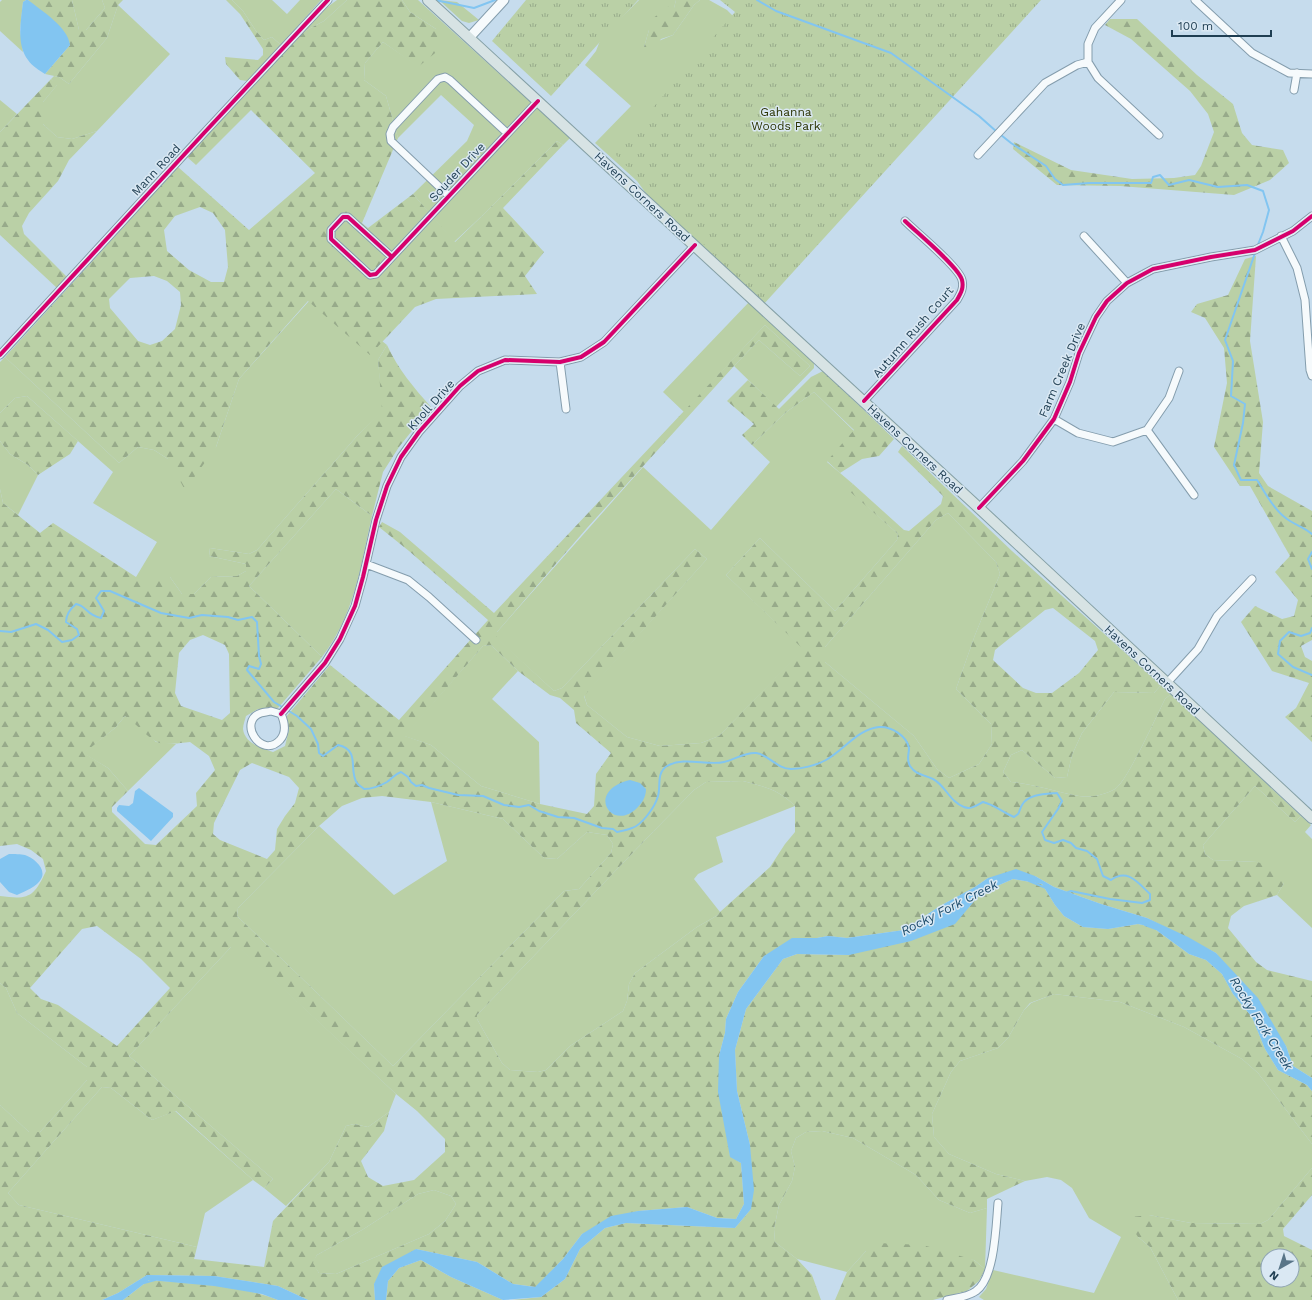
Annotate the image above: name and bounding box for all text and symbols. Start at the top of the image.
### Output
scale bar [1172,12,1271,38]
text: 100 m [1178,19,1213,33]
park label: Gahanna Woods Park [751,105,821,133]
street label: Souder Drive [426,140,488,204]
street label: Mann Road [129,141,183,199]
street label: Havens Corners Road [591,149,693,245]
street label: Autumn Rush Court [870,284,956,380]
street label: Farm Creek Drive [1036,321,1088,419]
street label: Knoll Drive [405,377,457,433]
street label: Havens Corners Road [864,401,966,497]
street label: Havens Corners Road [1101,622,1203,718]
water label: Rocky Fork Creek [898,876,1001,938]
water label: Rocky Fork Creek [1227,974,1297,1073]
north arrow [1260,1248,1300,1288]
text: N [1267,1268,1281,1283]

